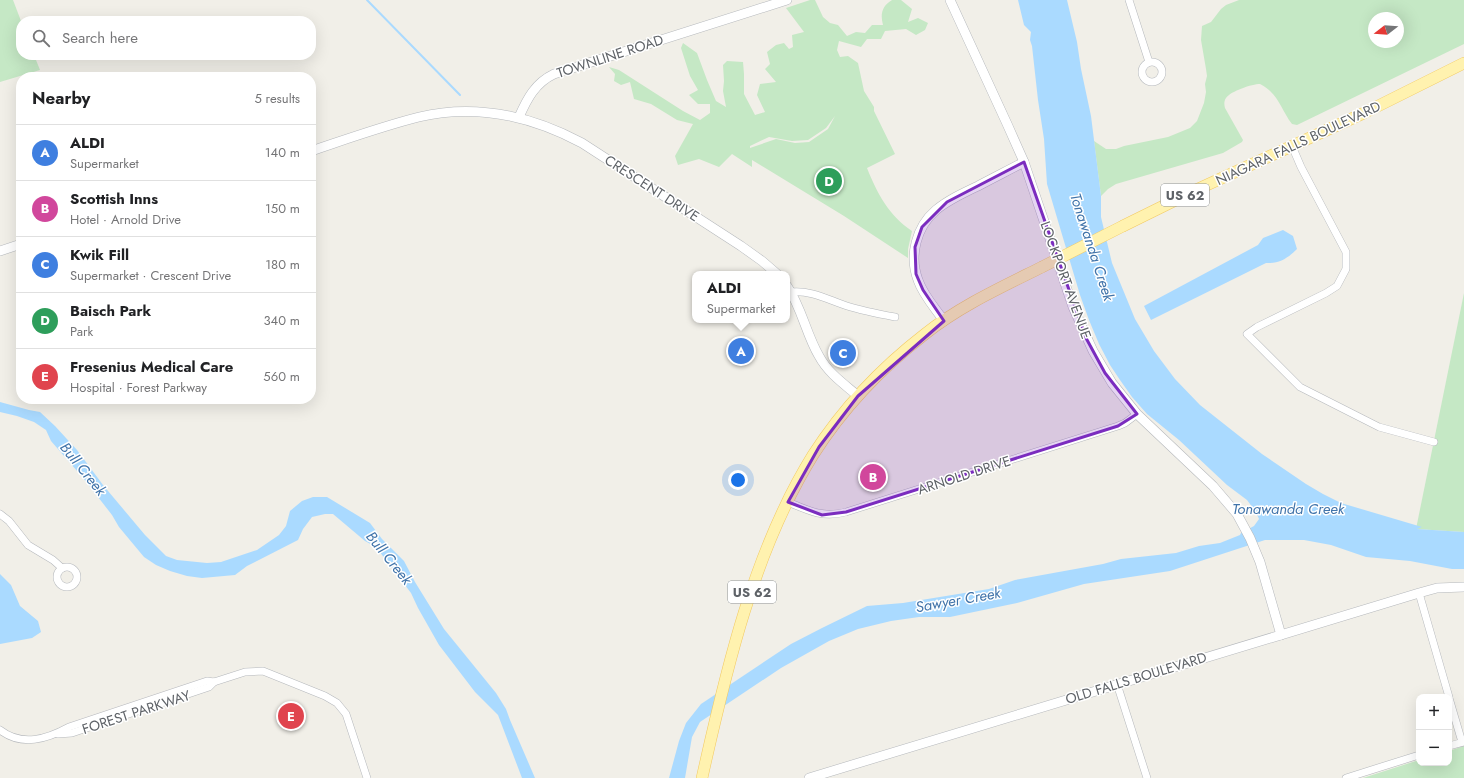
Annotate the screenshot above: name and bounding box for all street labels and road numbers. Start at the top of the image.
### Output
street label: TOWNLINE ROAD [554,29,666,83]
street label: NIAGARA FALLS BOULEVARD [1212,96,1384,190]
street label: CRESCENT DRIVE [601,150,703,226]
road number: US 62 [1161,184,1209,206]
street label: LOCKPORT AVENUE [1035,218,1097,342]
street label: ARNOLD DRIVE [915,451,1013,499]
road number: US 62 [728,581,776,603]
street label: OLD FALLS BOULEVARD [1063,647,1209,709]
street label: FOREST PARKWAY [79,685,193,739]

